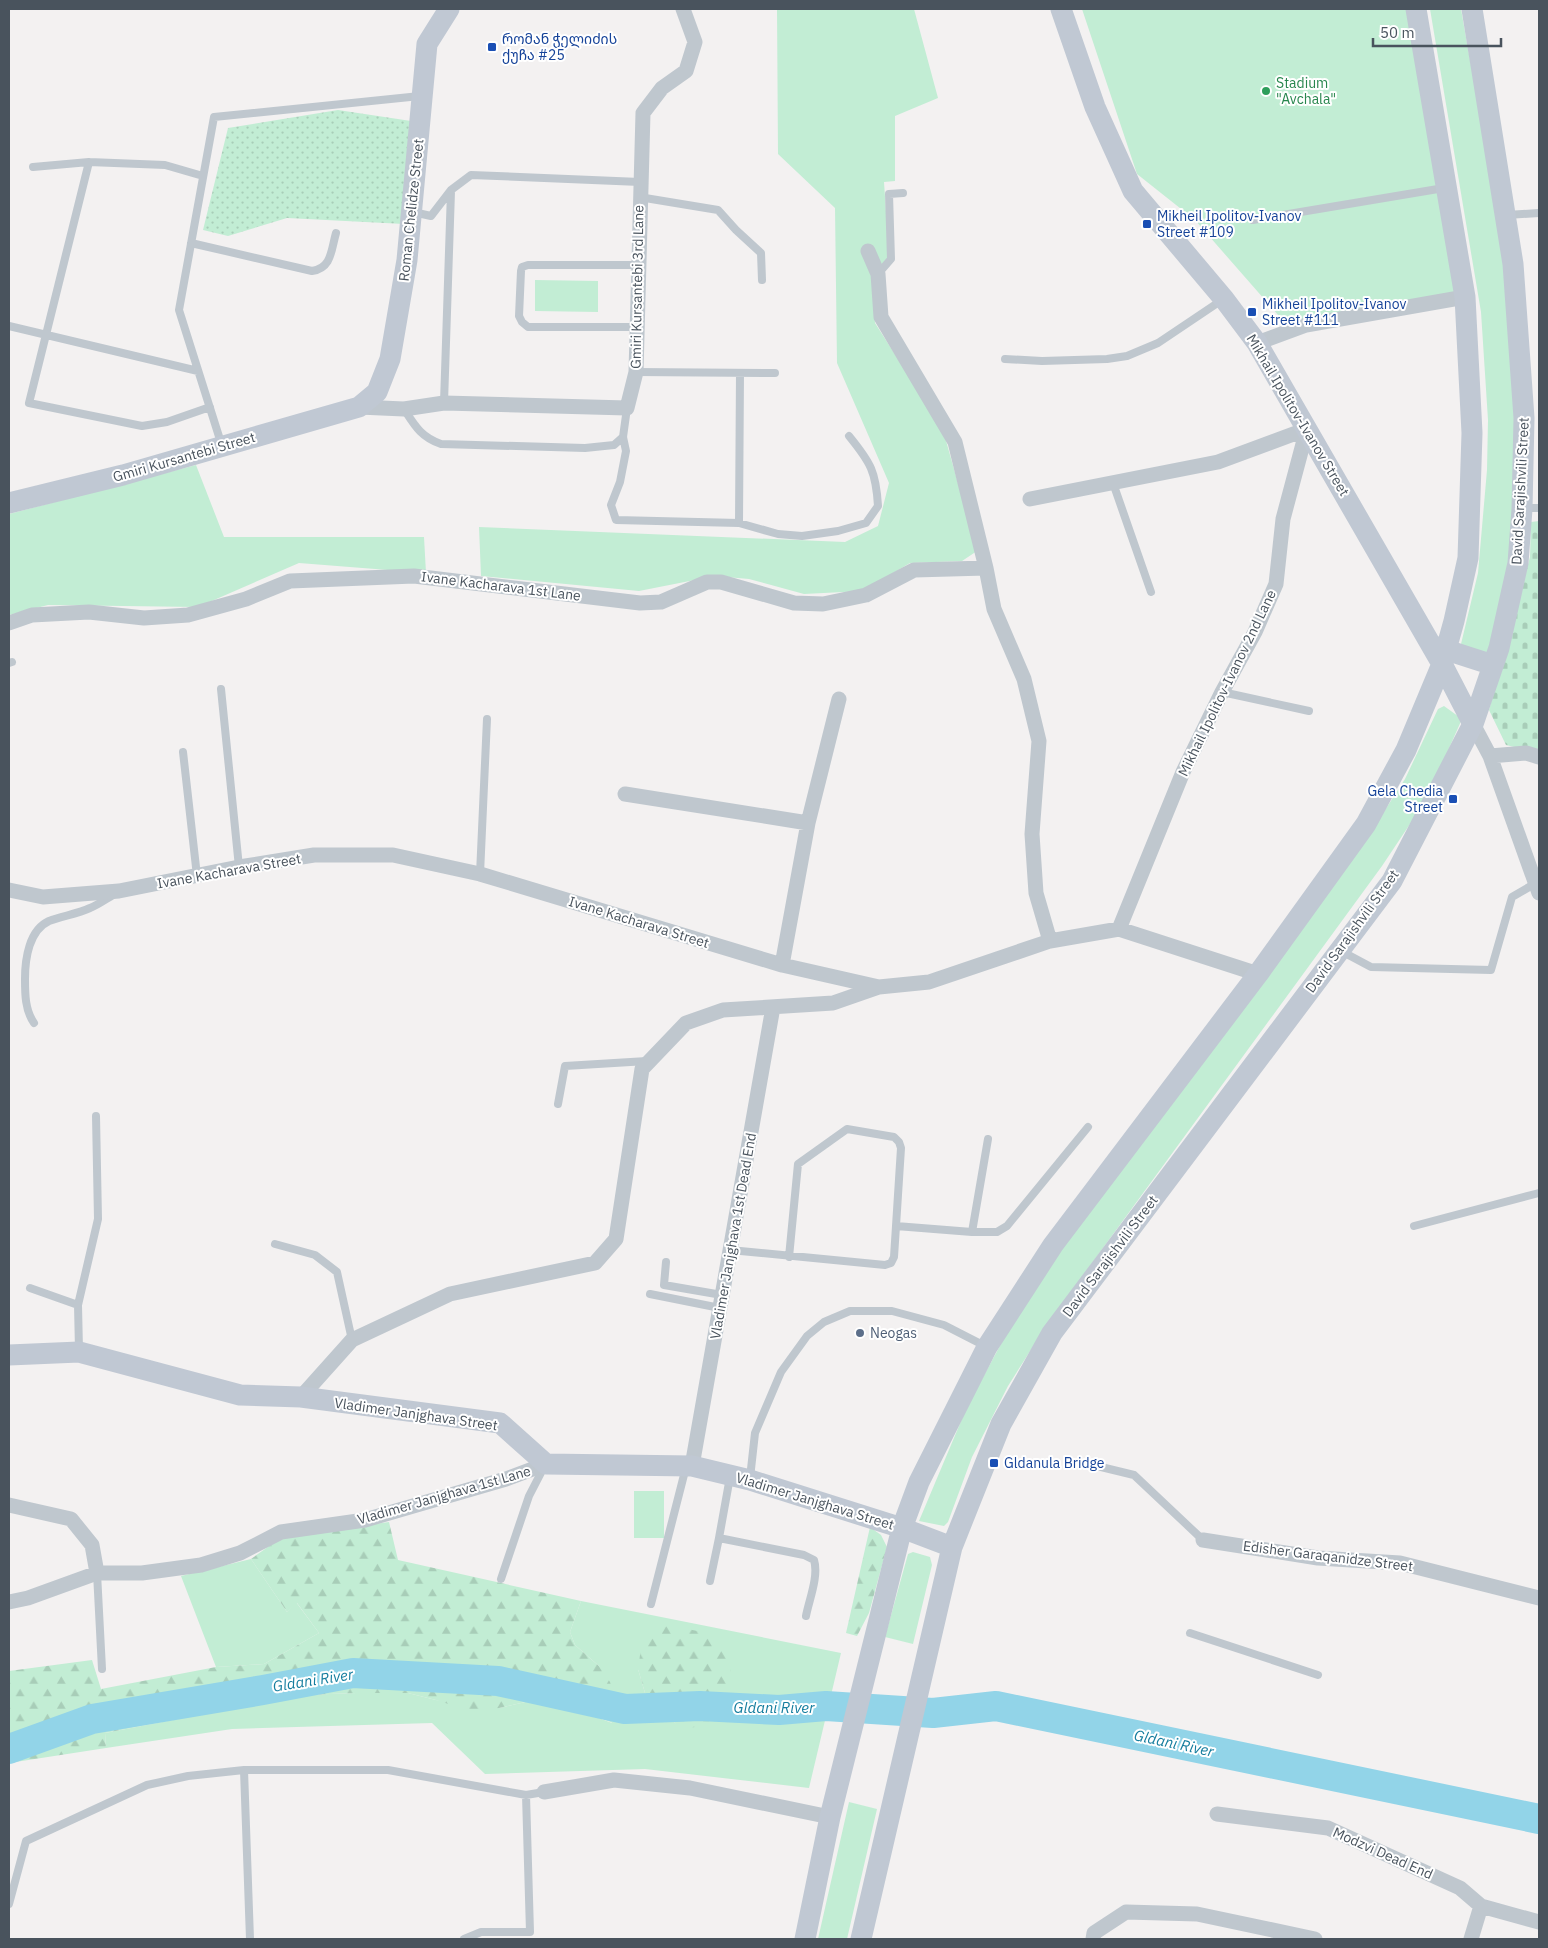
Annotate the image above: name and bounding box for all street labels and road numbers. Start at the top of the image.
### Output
street label: Roman Chelidze Street [395,138,427,282]
street label: Gmiri Kursantebi 3rd Lane [627,205,647,369]
street label: Mikhail Ipolitov-Ivanov Street [1242,331,1354,499]
street label: David Sarajishvili Street [1507,417,1533,565]
street label: Gmiri Kursantebi Street [111,428,257,486]
street label: Ivane Kacharava 1st Lane [420,567,582,605]
street label: Mikhail Ipolitov-Ivanov 2nd Lane [1174,587,1280,779]
street label: Ivane Kacharava Street [156,849,302,893]
street label: David Sarajishvili Street [1301,866,1403,996]
street label: Ivane Kacharava Street [567,892,711,952]
street label: Vladimer Janjghava 1st Dead End [706,1131,760,1341]
street label: David Sarajishvili Street [1058,1192,1162,1320]
street label: Vladimer Janjghava Street [333,1394,499,1434]
street label: Vladimer Janjghava 1st Lane [355,1462,533,1528]
street label: Vladimer Janjghava Street [734,1468,896,1534]
street label: Edisher Garaqanidze Street [1242,1537,1414,1575]
street label: Modzvi Dead End [1330,1823,1436,1883]

